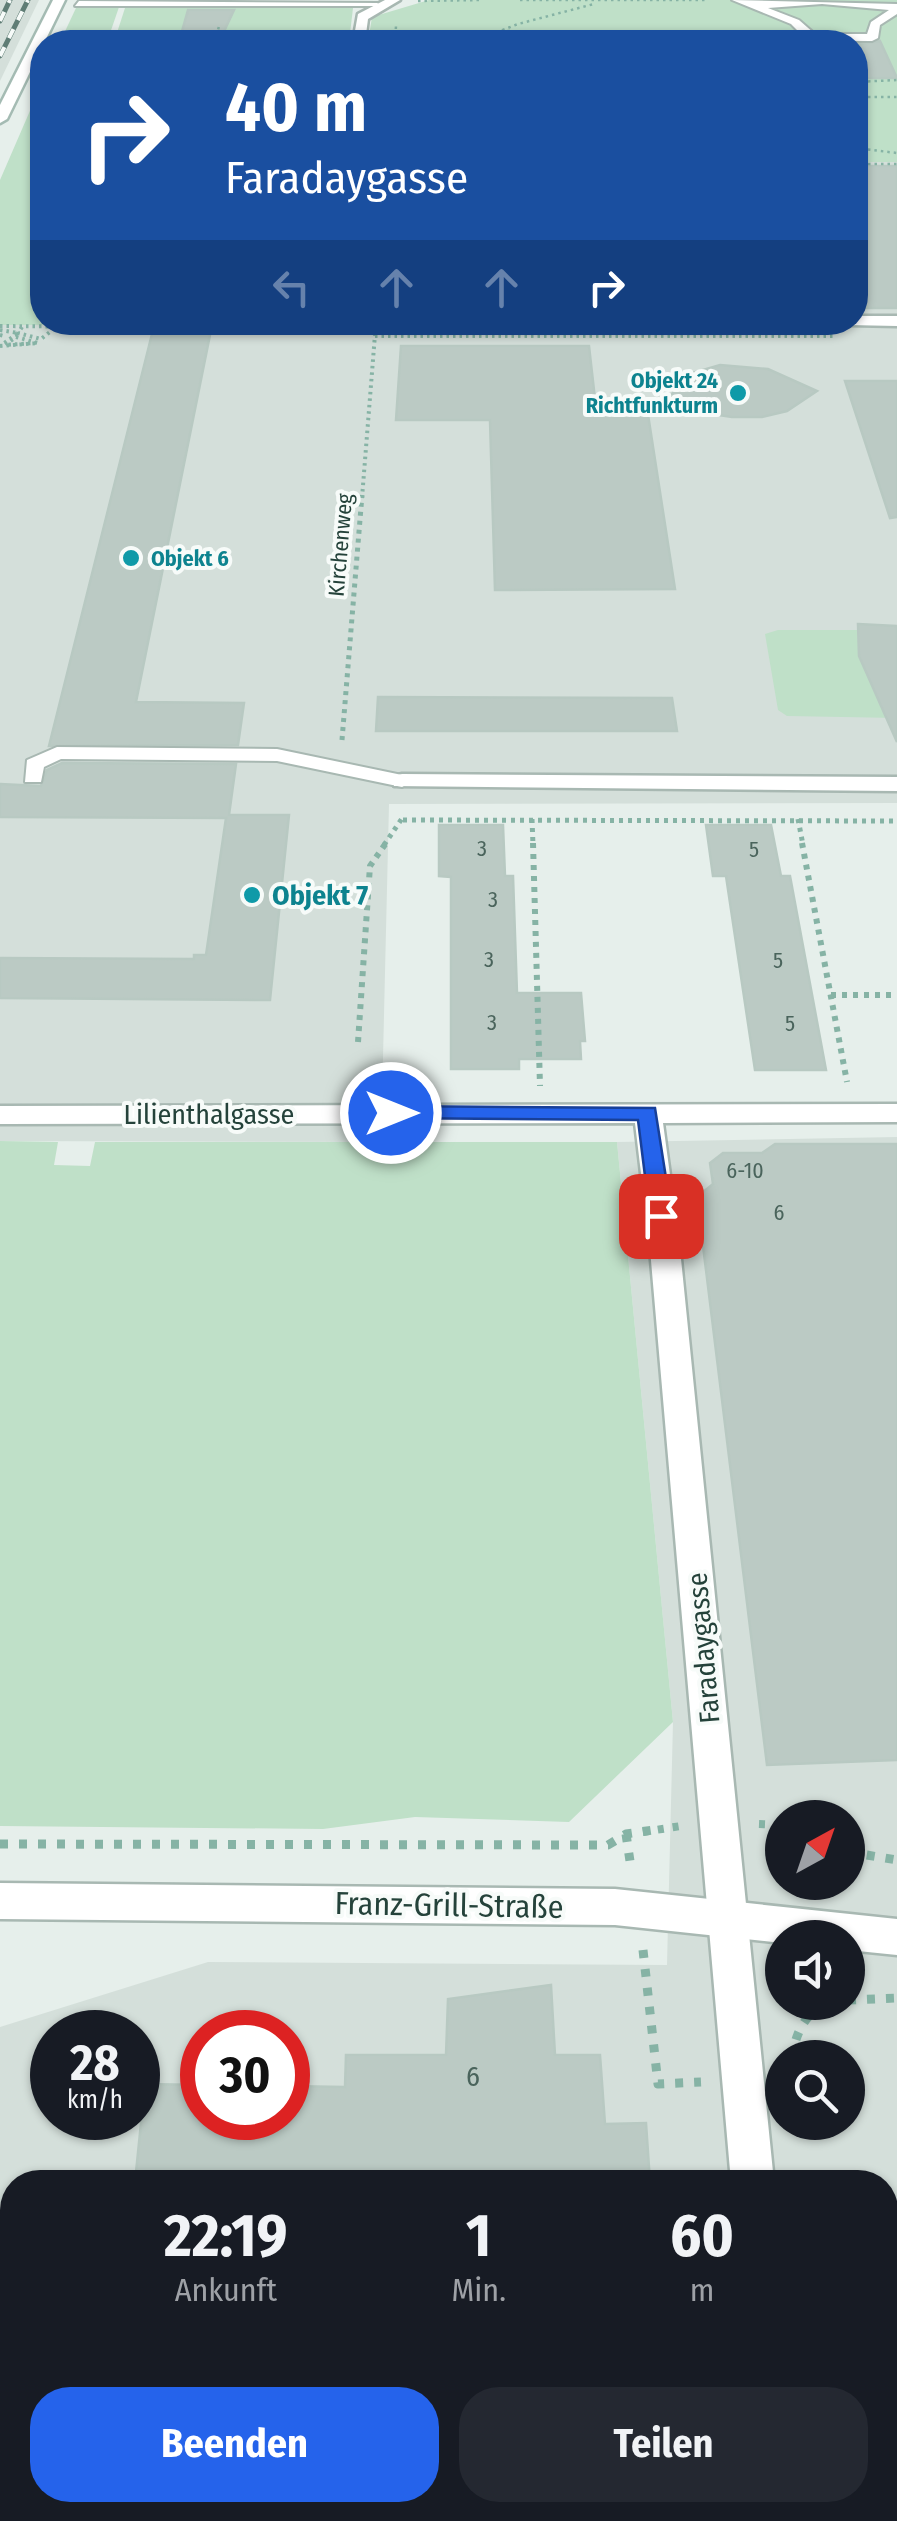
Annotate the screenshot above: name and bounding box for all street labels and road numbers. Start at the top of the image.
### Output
street label: Kirchenweg [323,492,359,598]
street label: Lilienthalgasse [124,1098,294,1131]
street label: Faradaygasse [680,1571,727,1725]
street label: Franz-Grill-Straße [334,1884,564,1926]

